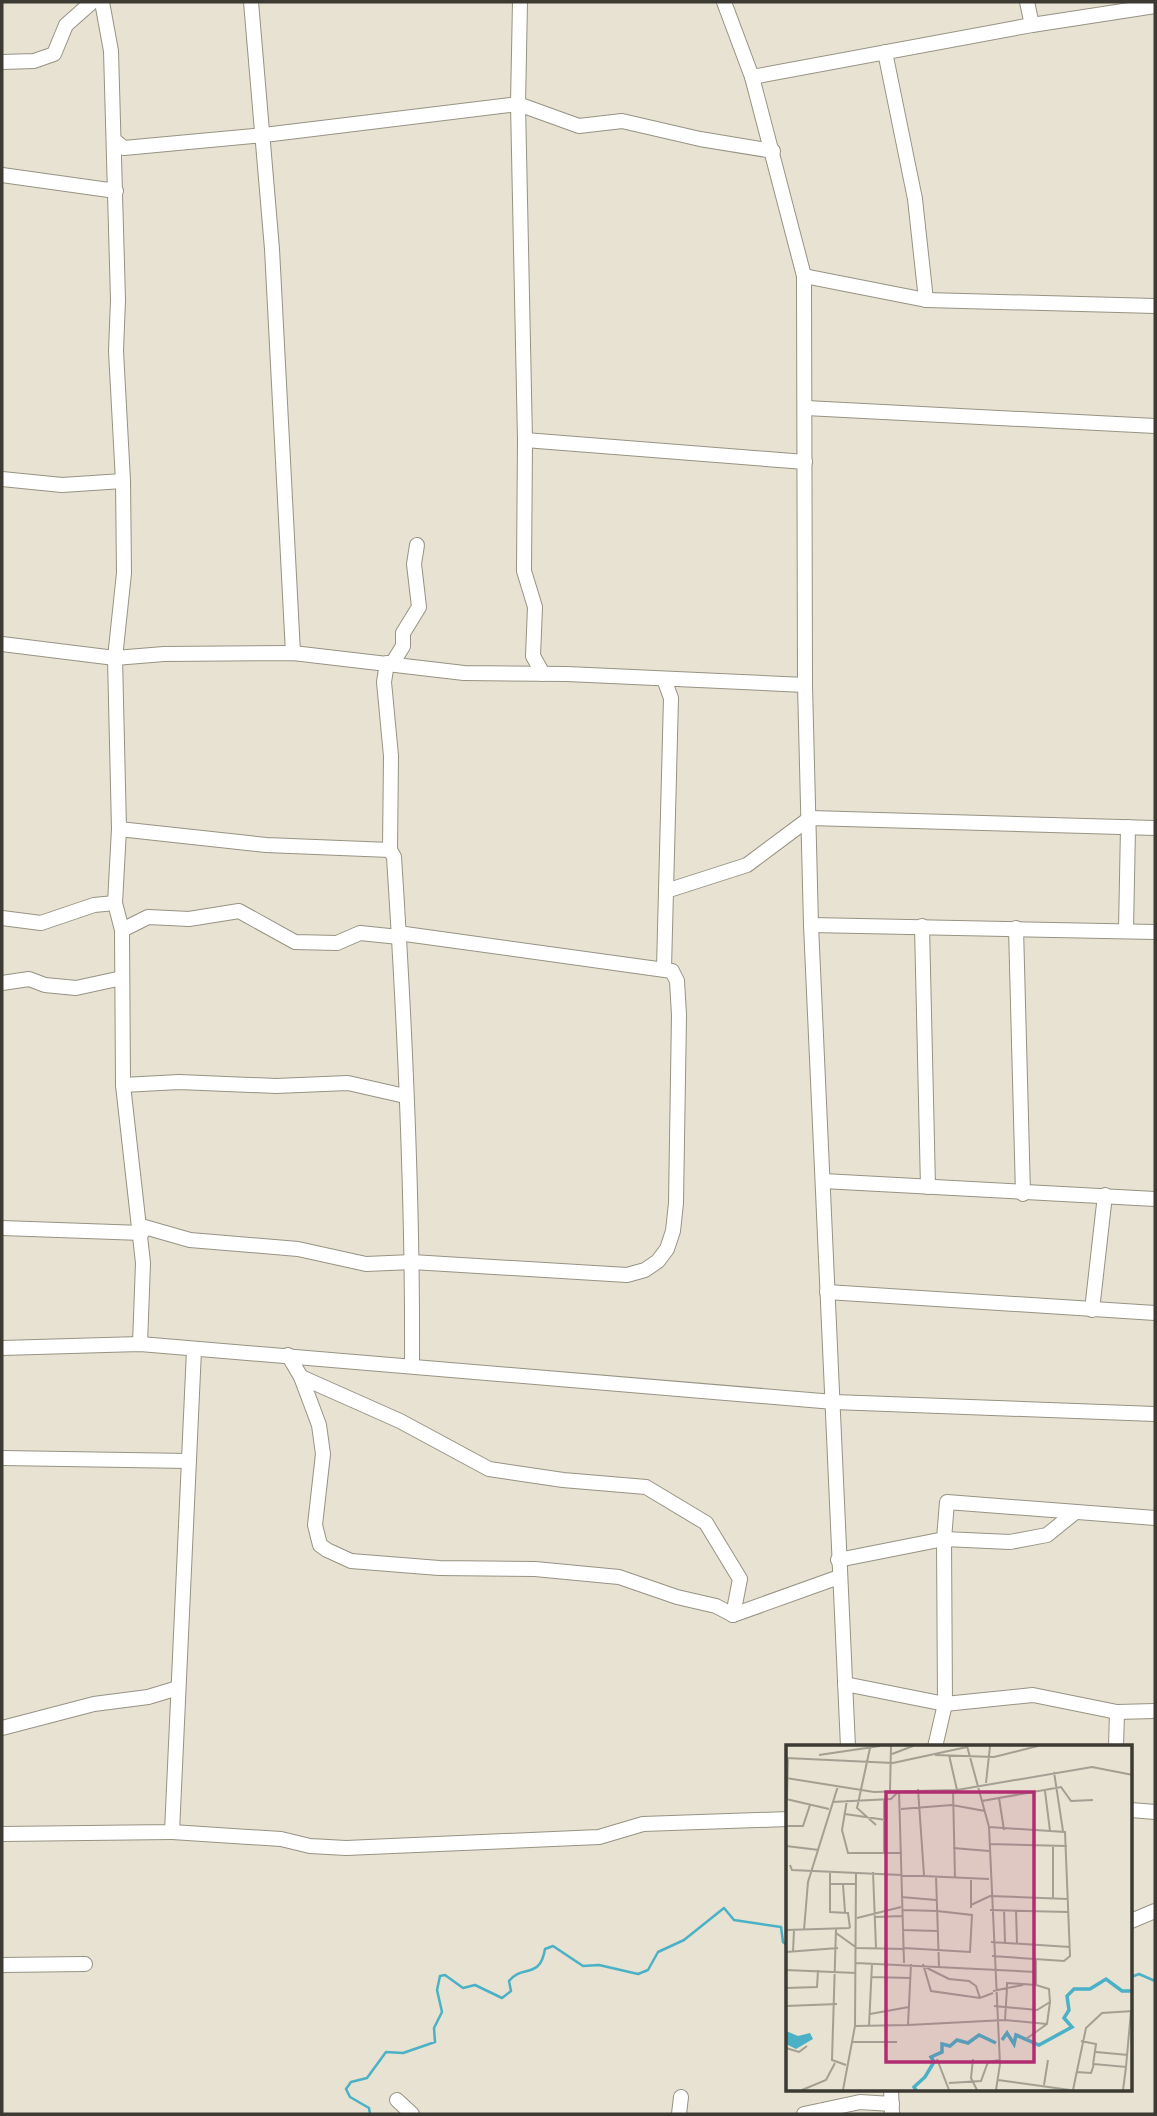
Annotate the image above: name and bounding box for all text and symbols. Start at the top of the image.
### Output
inset map [786,1745,1132,2092]

